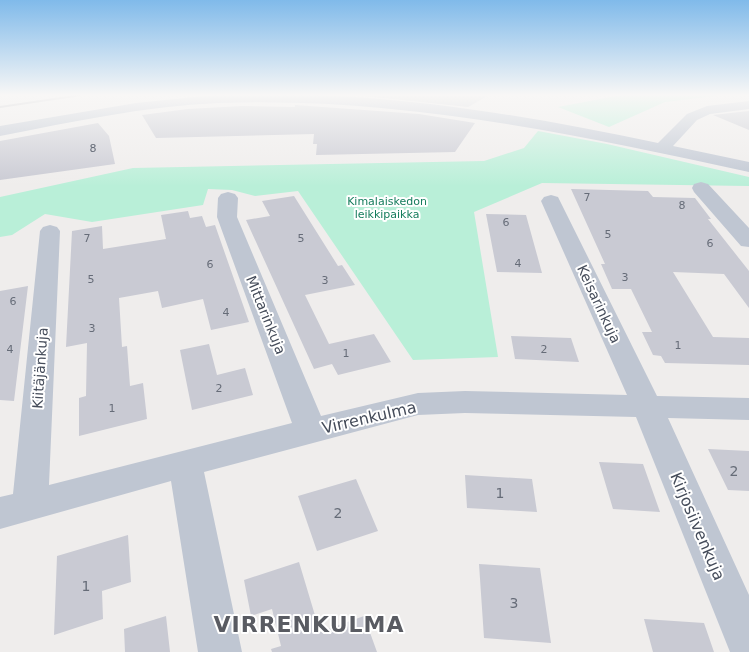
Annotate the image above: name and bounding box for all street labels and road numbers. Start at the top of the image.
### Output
street label: Keisarinkuja [574,262,624,346]
street label: Mittarinkuja [243,273,289,357]
street label: Kiitäjänkuja [29,327,51,409]
street label: Virrenkulma [320,397,418,438]
street label: Kirjosiivenkuja [666,469,729,583]

